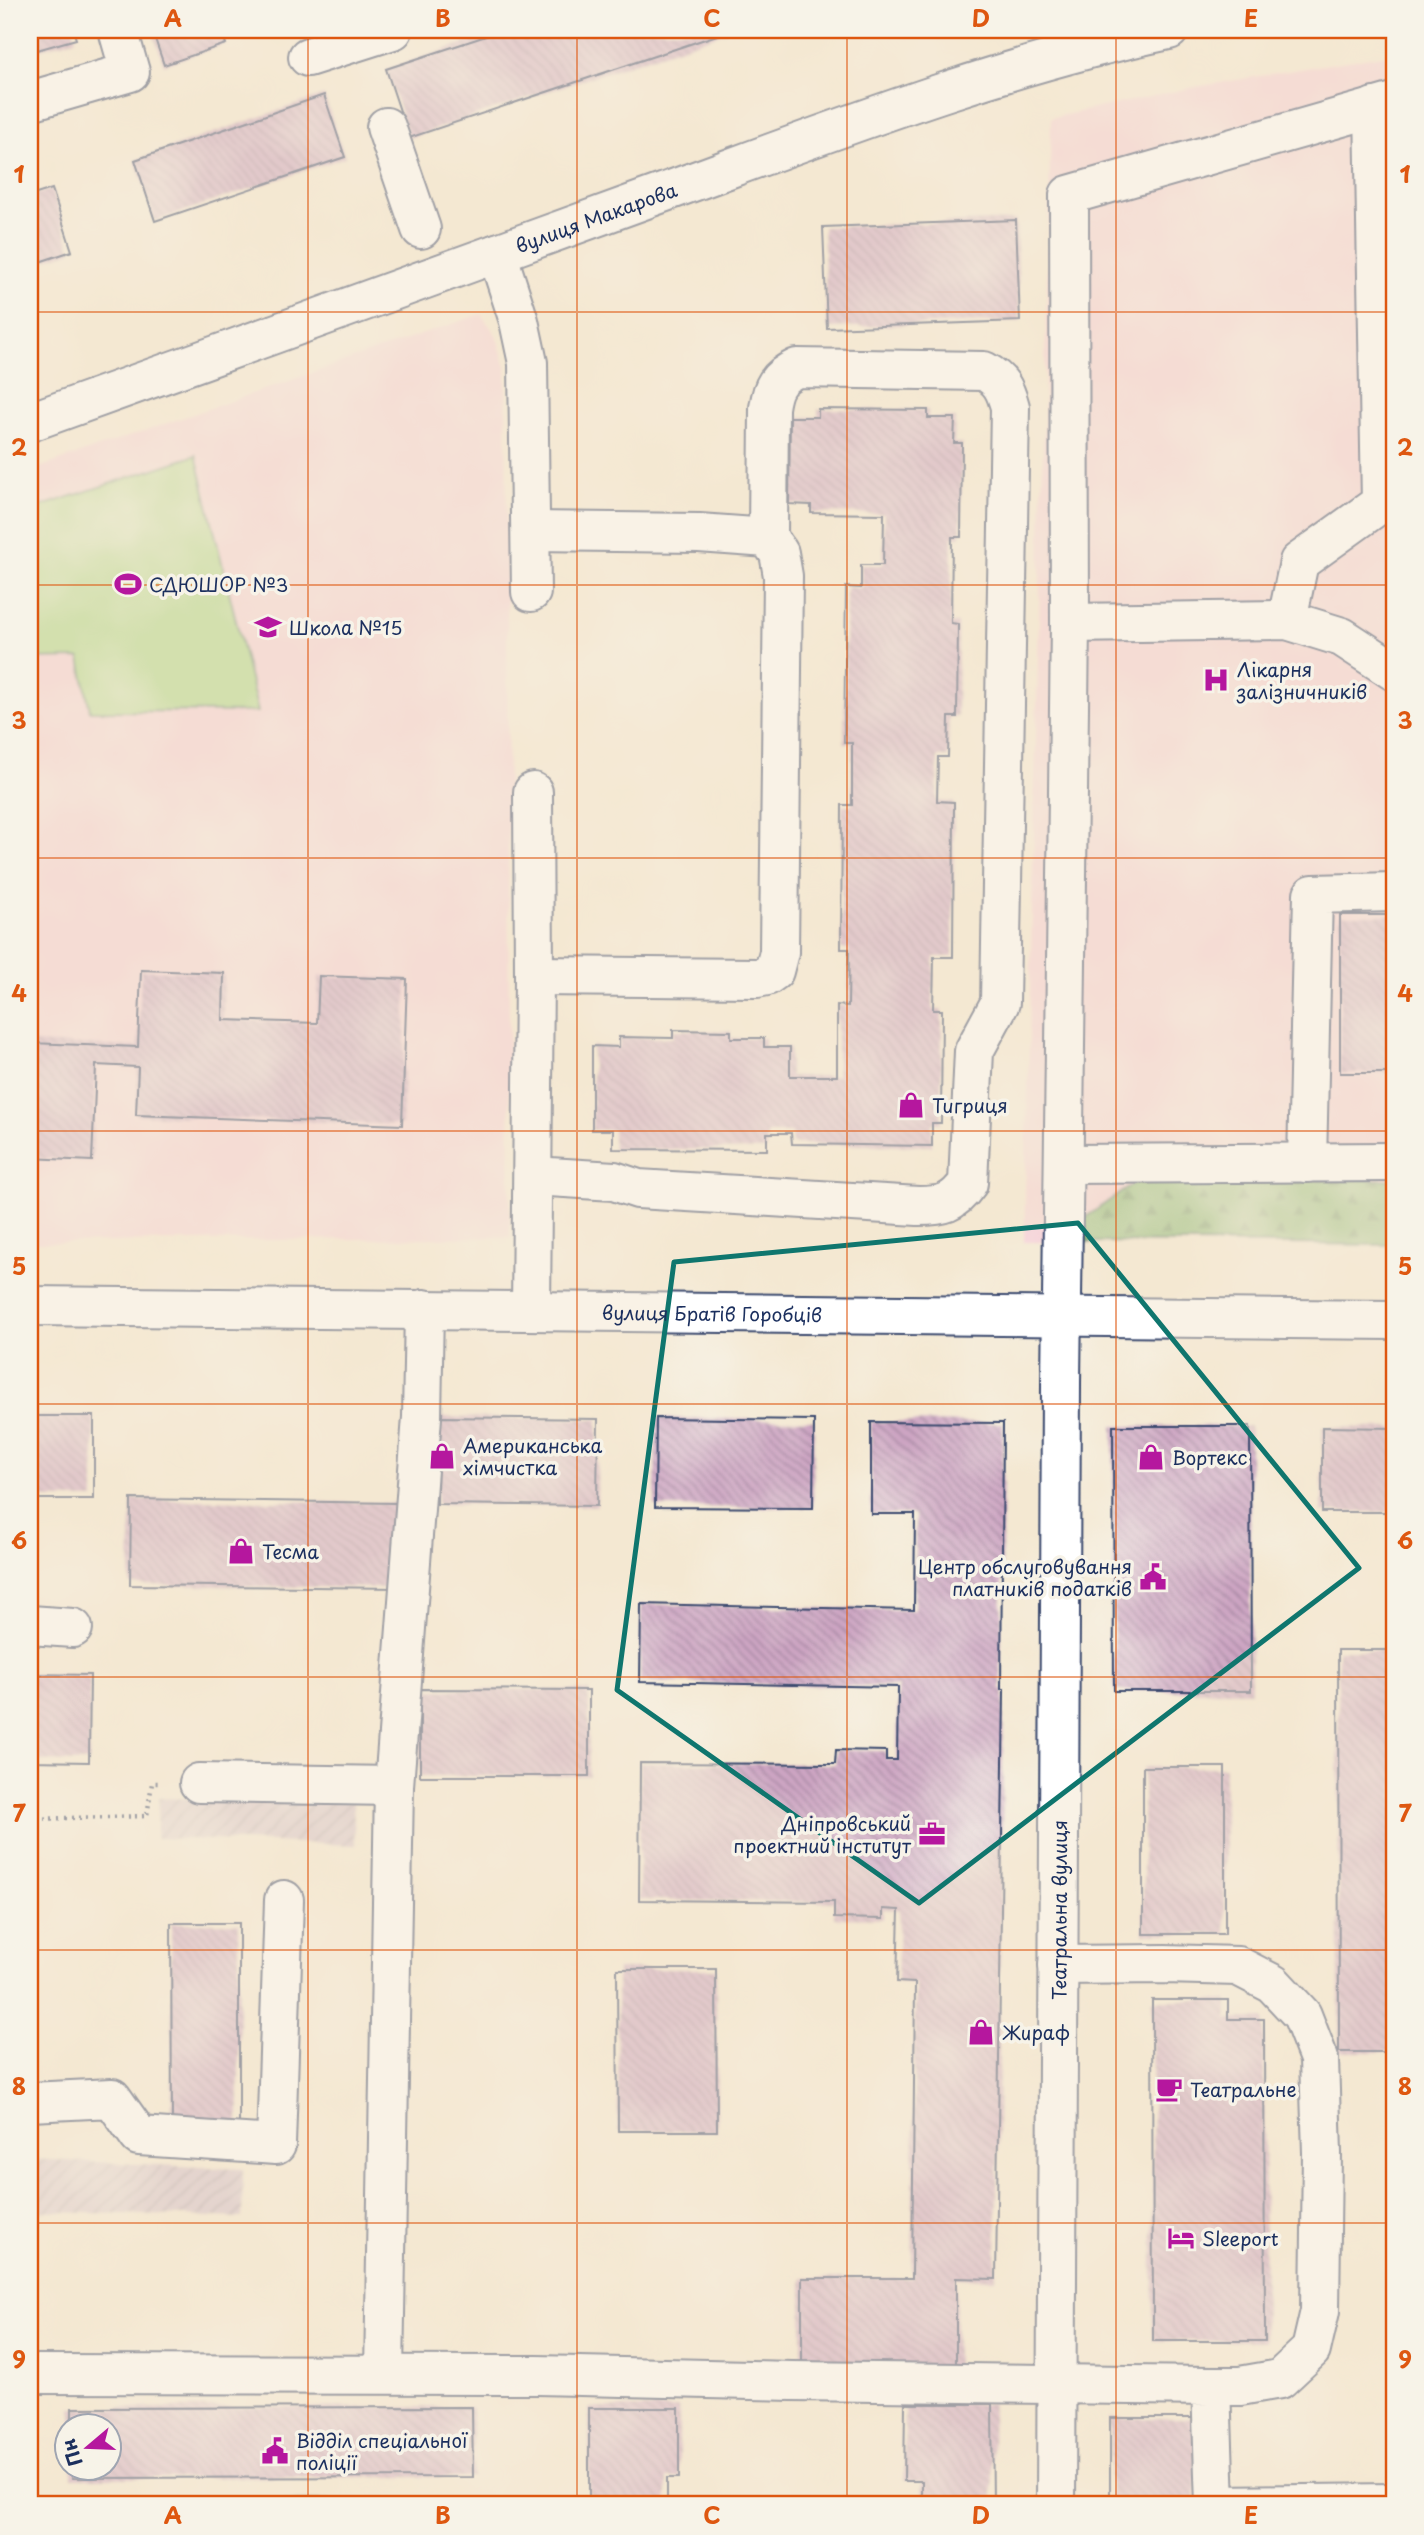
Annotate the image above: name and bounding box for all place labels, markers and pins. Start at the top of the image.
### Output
sports icon: СДЮШОР №3 [113,569,143,599]
place label: СДЮШОР №3 [149,570,288,598]
school or university icon: Школа №15 [253,612,283,642]
place label: Школа №15 [289,613,403,641]
place label: Лікарня залізничників [1236,655,1367,705]
hospital icon: Лікарня залізничників [1201,665,1231,695]
shop icon: Тигриця [896,1090,926,1120]
place label: Тигриця [932,1091,1008,1119]
place label: Американська хімчистка [463,1431,602,1481]
shop icon: Американська хімчистка [427,1441,457,1471]
shop icon: Вортекс [1136,1442,1166,1472]
place label: Вортекс [1172,1443,1247,1471]
shop icon: Тесма [226,1536,256,1566]
place label: Тесма [262,1537,319,1565]
place label: Центр обслуговування платників податків [918,1552,1132,1602]
public building icon: Центр обслуговування платників податків [1138,1562,1168,1592]
place label: Дніпровський проектний інститут [733,1809,912,1859]
office icon: Дніпровський проектний інститут [917,1819,947,1849]
shop icon: Жираф [966,2017,996,2047]
place label: Жираф [1002,2018,1070,2046]
cafe icon: Театральне [1154,2074,1184,2104]
place label: Театральне [1190,2075,1297,2103]
hotel icon: Sleeport [1166,2223,1196,2253]
place label: Sleeport [1202,2224,1279,2252]
place label: Відділ спеціальної поліції [296,2426,468,2476]
public building icon: Відділ спеціальної поліції [260,2436,290,2466]

